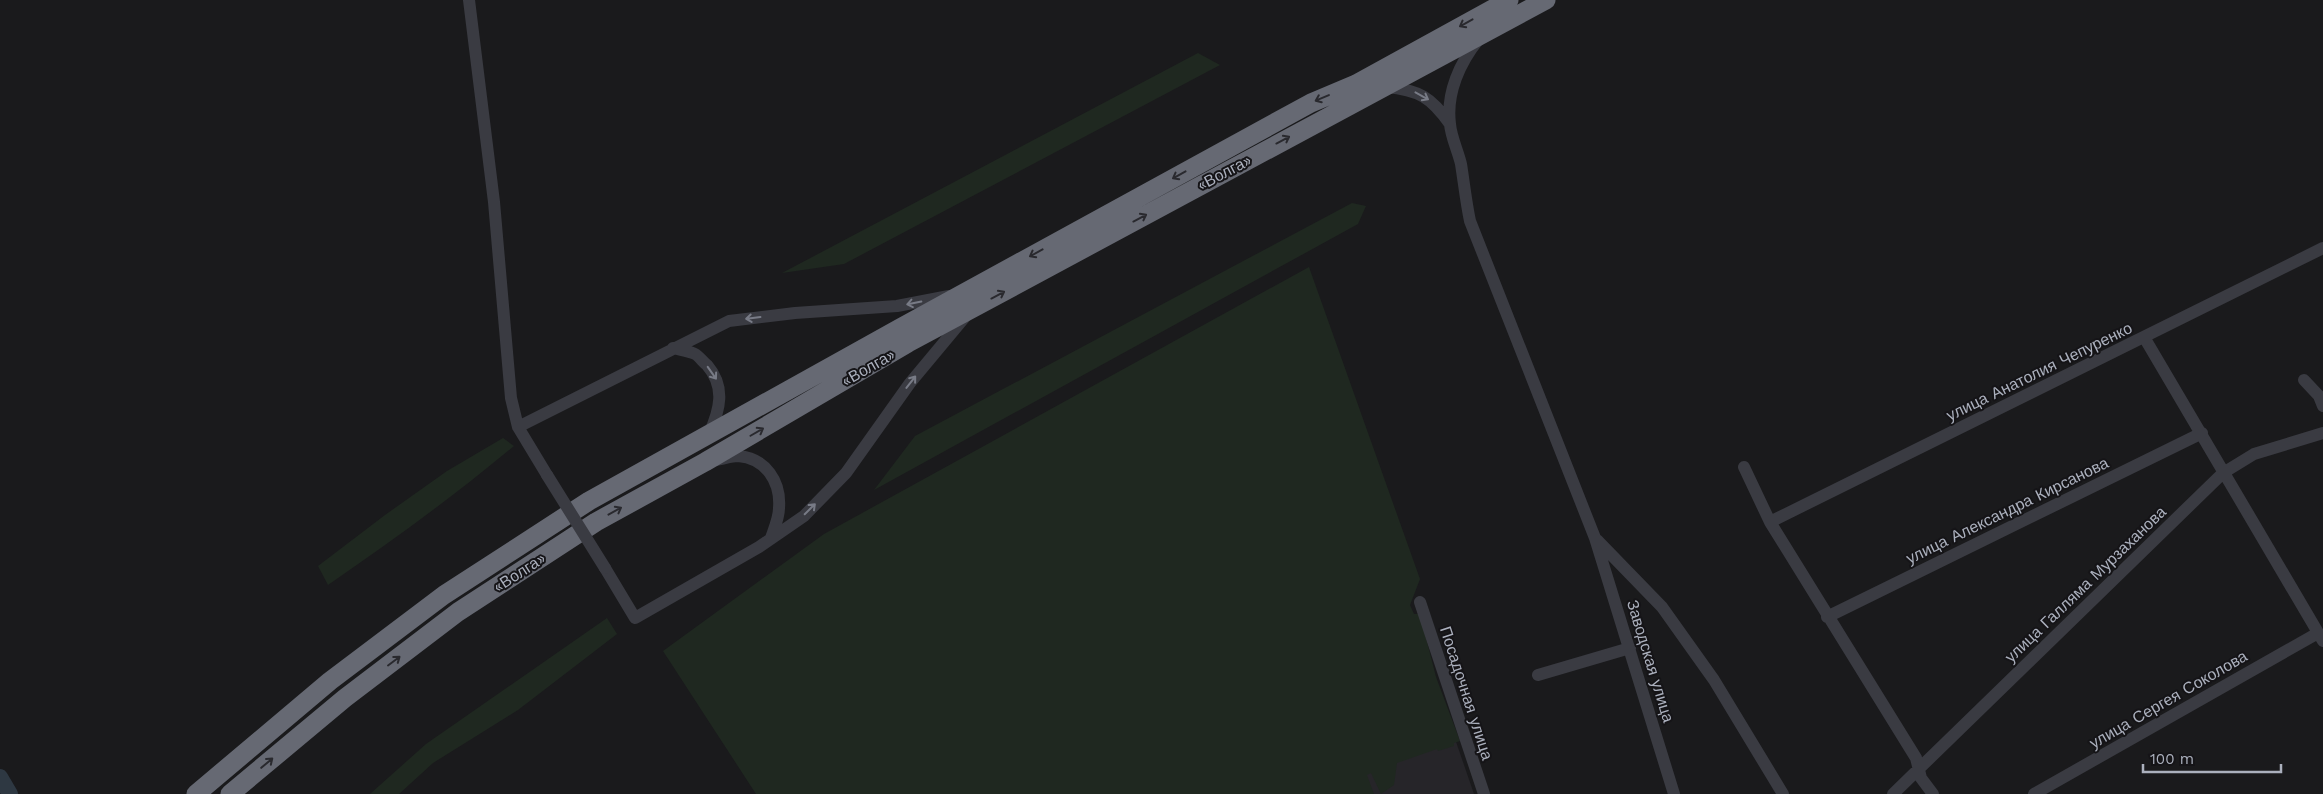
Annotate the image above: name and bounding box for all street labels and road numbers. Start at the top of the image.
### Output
street label: «Волга» [1194,150,1255,195]
street label: улица Анатолия Чепуренко [1943,318,2135,425]
street label: «Волга» [838,344,899,390]
street label: улица Александра Кирсанова [1903,453,2112,568]
street label: улица Галляма Мурзаханова [2001,502,2170,666]
street label: «Волга» [489,548,549,596]
street label: Заводская улица [1623,598,1678,725]
street label: Посадочная улица [1436,624,1497,762]
street label: улица Сергея Соколова [2086,646,2251,752]

